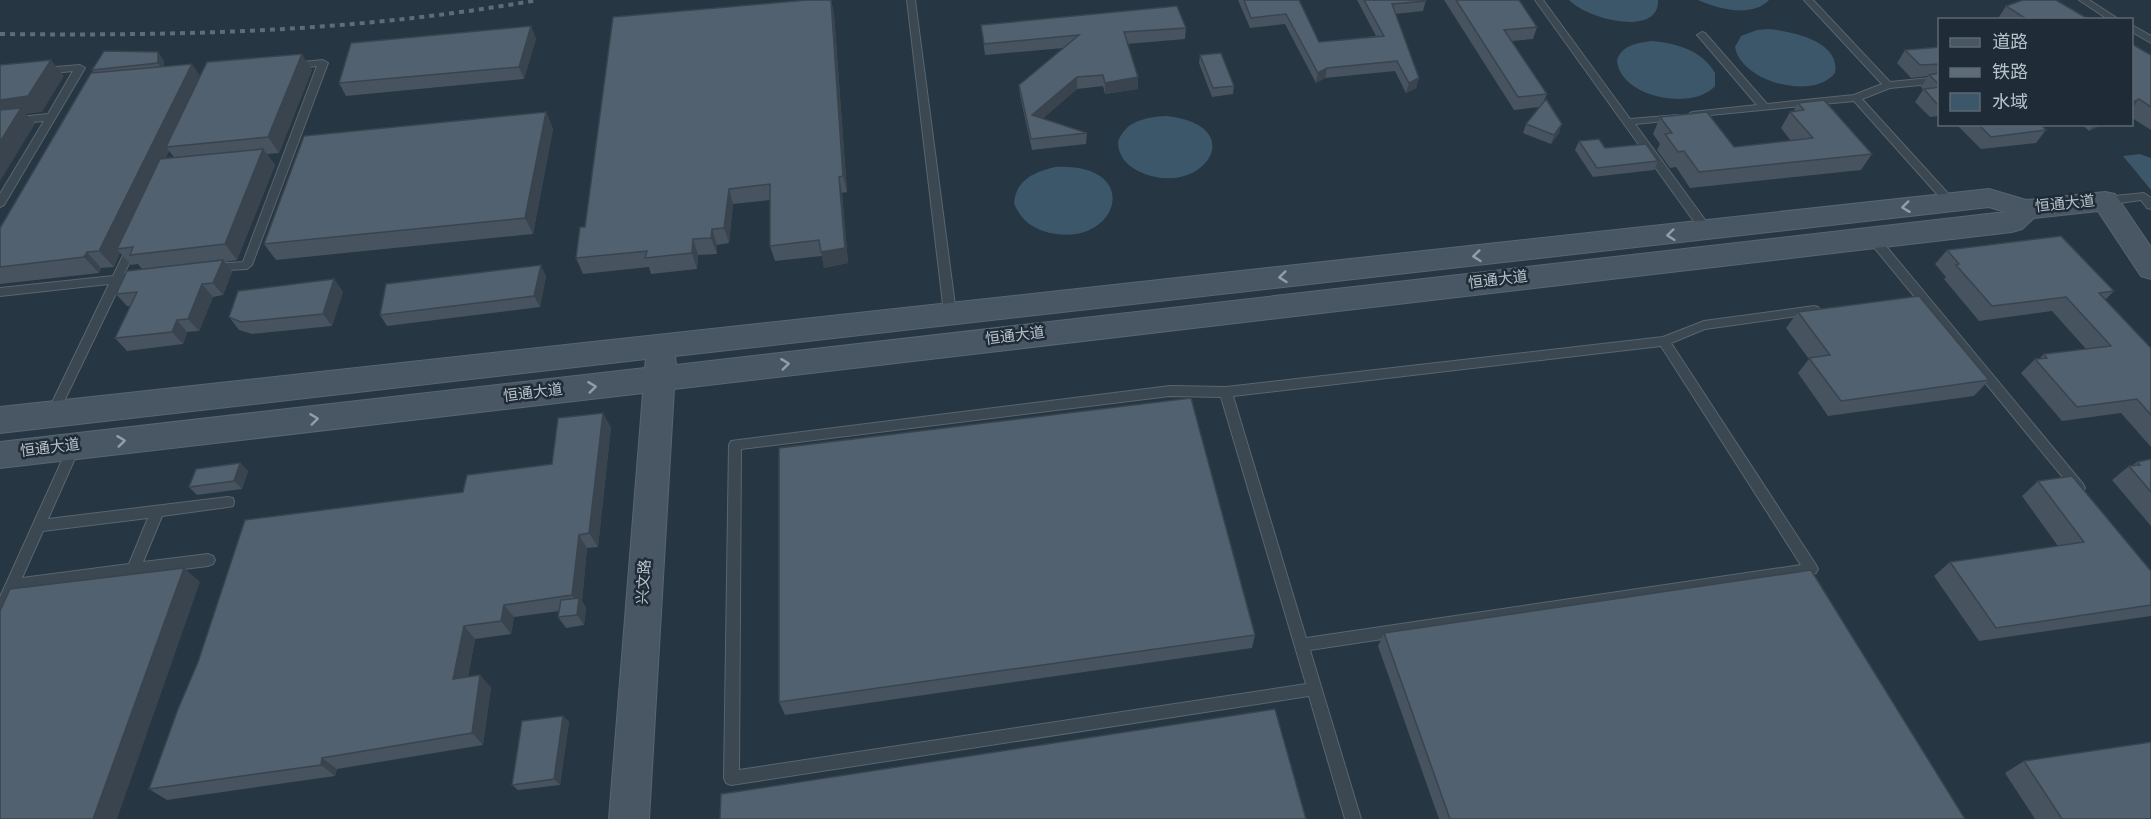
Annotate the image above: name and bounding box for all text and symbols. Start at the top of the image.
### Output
legend [1938,18,2133,126]
text: 道路 [1992,32,2028,55]
text: 铁路 [1992,62,2028,85]
text: 水域 [1992,92,2028,115]
street label: 恒通大道 [2034,192,2096,218]
one-way arrow [1902,200,1911,212]
one-way arrow [1667,228,1676,241]
one-way arrow [1473,249,1482,262]
street label: 恒通大道 [1467,268,1529,294]
one-way arrow [1279,270,1288,283]
street label: 恒通大道 [984,324,1046,350]
one-way arrow [781,359,790,371]
street label: 恒通大道 [502,381,564,407]
one-way arrow [587,381,596,394]
one-way arrow [310,413,319,425]
one-way arrow [116,435,125,448]
street label: 恒通大道 [19,436,81,462]
street label: 兴文路 [634,559,656,605]

